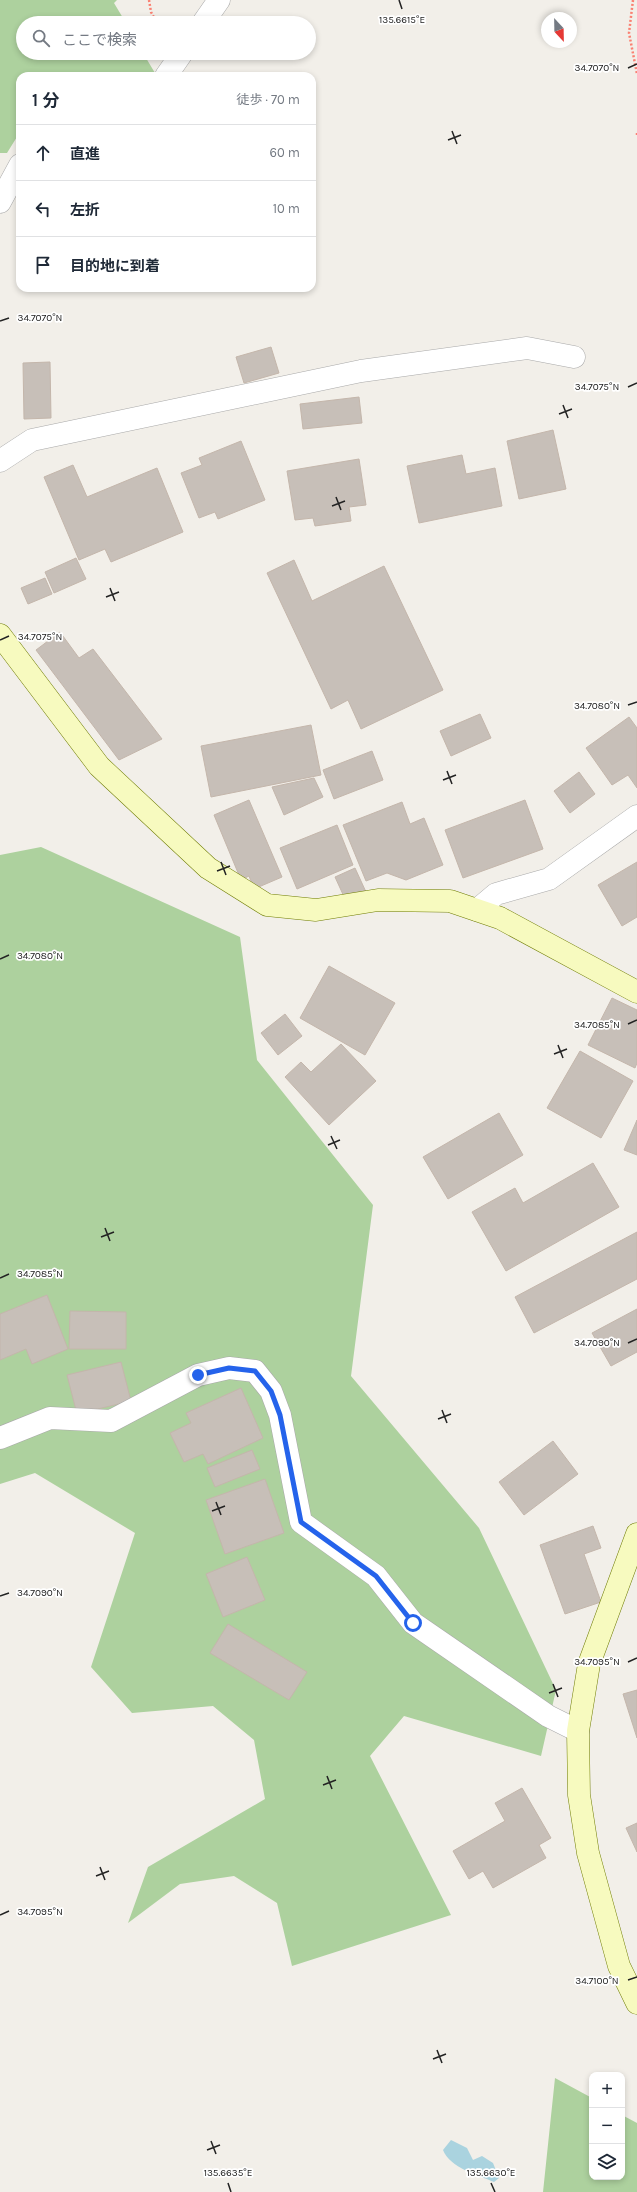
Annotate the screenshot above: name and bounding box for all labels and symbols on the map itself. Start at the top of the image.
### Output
north arrow [541,12,577,48]
text: 135.6615°E [379,14,425,26]
text: 34.7070°N [575,62,619,74]
text: 34.7070°N [18,312,62,324]
text: 34.7075°N [575,381,619,393]
text: 34.7075°N [18,631,62,643]
text: 34.7080°N [574,700,620,712]
text: 34.7080°N [17,950,63,962]
text: 34.7085°N [574,1019,620,1031]
text: 34.7085°N [17,1268,63,1280]
text: 34.7090°N [574,1337,620,1349]
route end [189,1366,207,1384]
text: 34.7090°N [17,1587,63,1599]
route start [404,1614,422,1632]
text: 34.7095°N [574,1656,620,1668]
text: 34.7095°N [17,1906,63,1918]
text: 34.7100°N [575,1975,619,1987]
text: 135.6635°E [204,2167,252,2179]
text: 135.6630°E [467,2167,515,2179]

